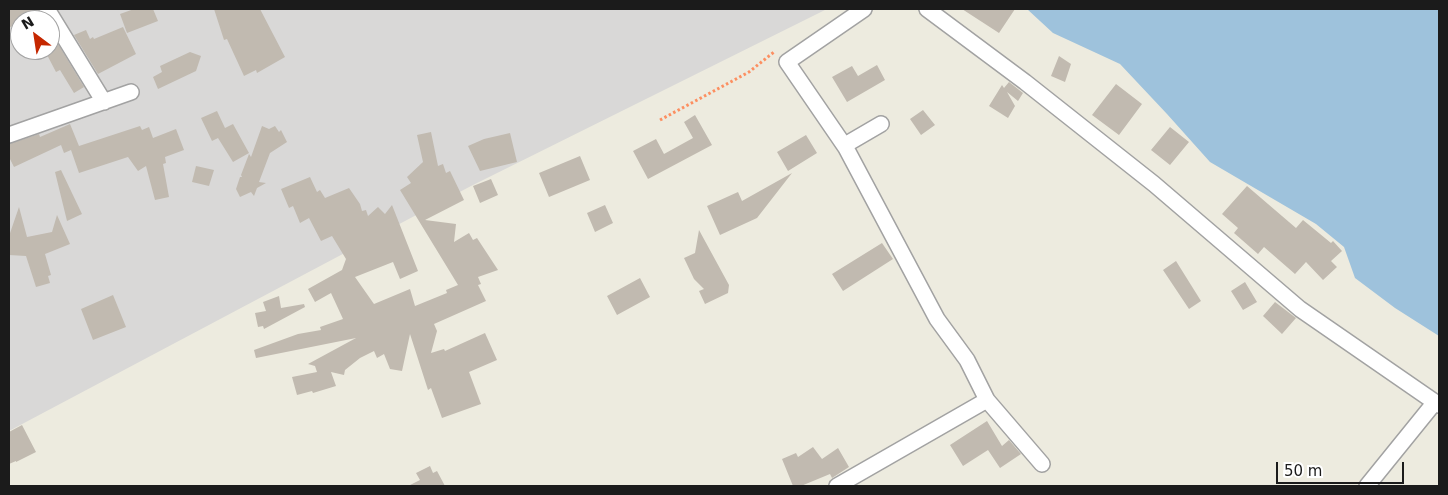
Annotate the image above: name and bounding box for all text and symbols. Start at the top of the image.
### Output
north arrow [10,10,60,60]
text: N [19,13,37,33]
scale bar [1278,452,1406,484]
text: 50 m [1284,462,1322,480]

